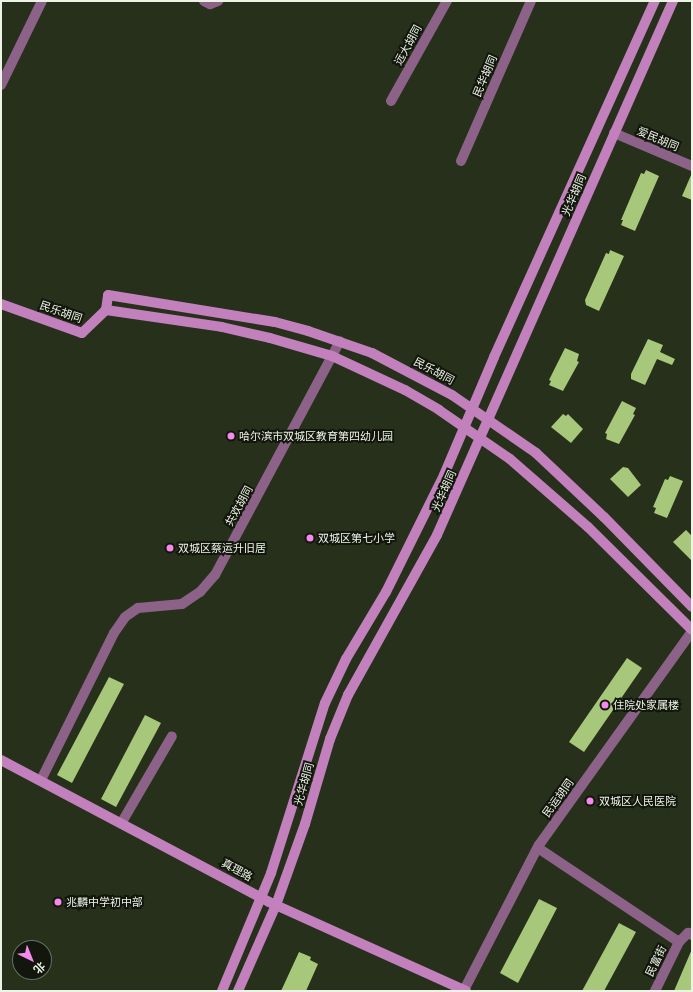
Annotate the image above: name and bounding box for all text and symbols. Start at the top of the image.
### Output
street label: 远大胡同 [392,23,424,67]
street label: 民华胡同 [470,53,500,99]
street label: 爱民胡同 [635,124,681,154]
street label: 光华胡同 [559,172,589,218]
street label: 民乐胡同 [38,299,84,325]
street label: 民乐胡同 [411,355,457,387]
place label: 哈尔滨市双城区教育第四幼儿园 [239,429,393,443]
marker: 哈尔滨市双城区教育第四幼儿园 [226,431,236,441]
street label: 光华胡同 [429,468,459,514]
street label: 共欢胡同 [223,484,255,528]
place label: 双城区第七小学 [318,531,395,545]
marker: 双城区第七小学 [305,533,315,543]
place label: 双城区蔡运升旧居 [178,541,266,555]
marker: 双城区蔡运升旧居 [165,543,175,553]
place label: 住院处家属楼 [613,698,679,712]
marker: 住院处家属楼 [600,700,610,710]
street label: 光华胡同 [292,761,316,807]
street label: 民运胡同 [540,776,576,820]
place label: 双城区人民医院 [599,794,676,808]
marker: 双城区人民医院 [584,795,596,807]
street label: 真理路 [219,856,255,884]
place label: 兆麟中学初中部 [66,895,143,909]
marker: 兆麟中学初中部 [53,897,63,907]
north arrow [12,940,52,980]
street label: 民富街 [643,943,669,979]
text: 北 [31,959,48,977]

